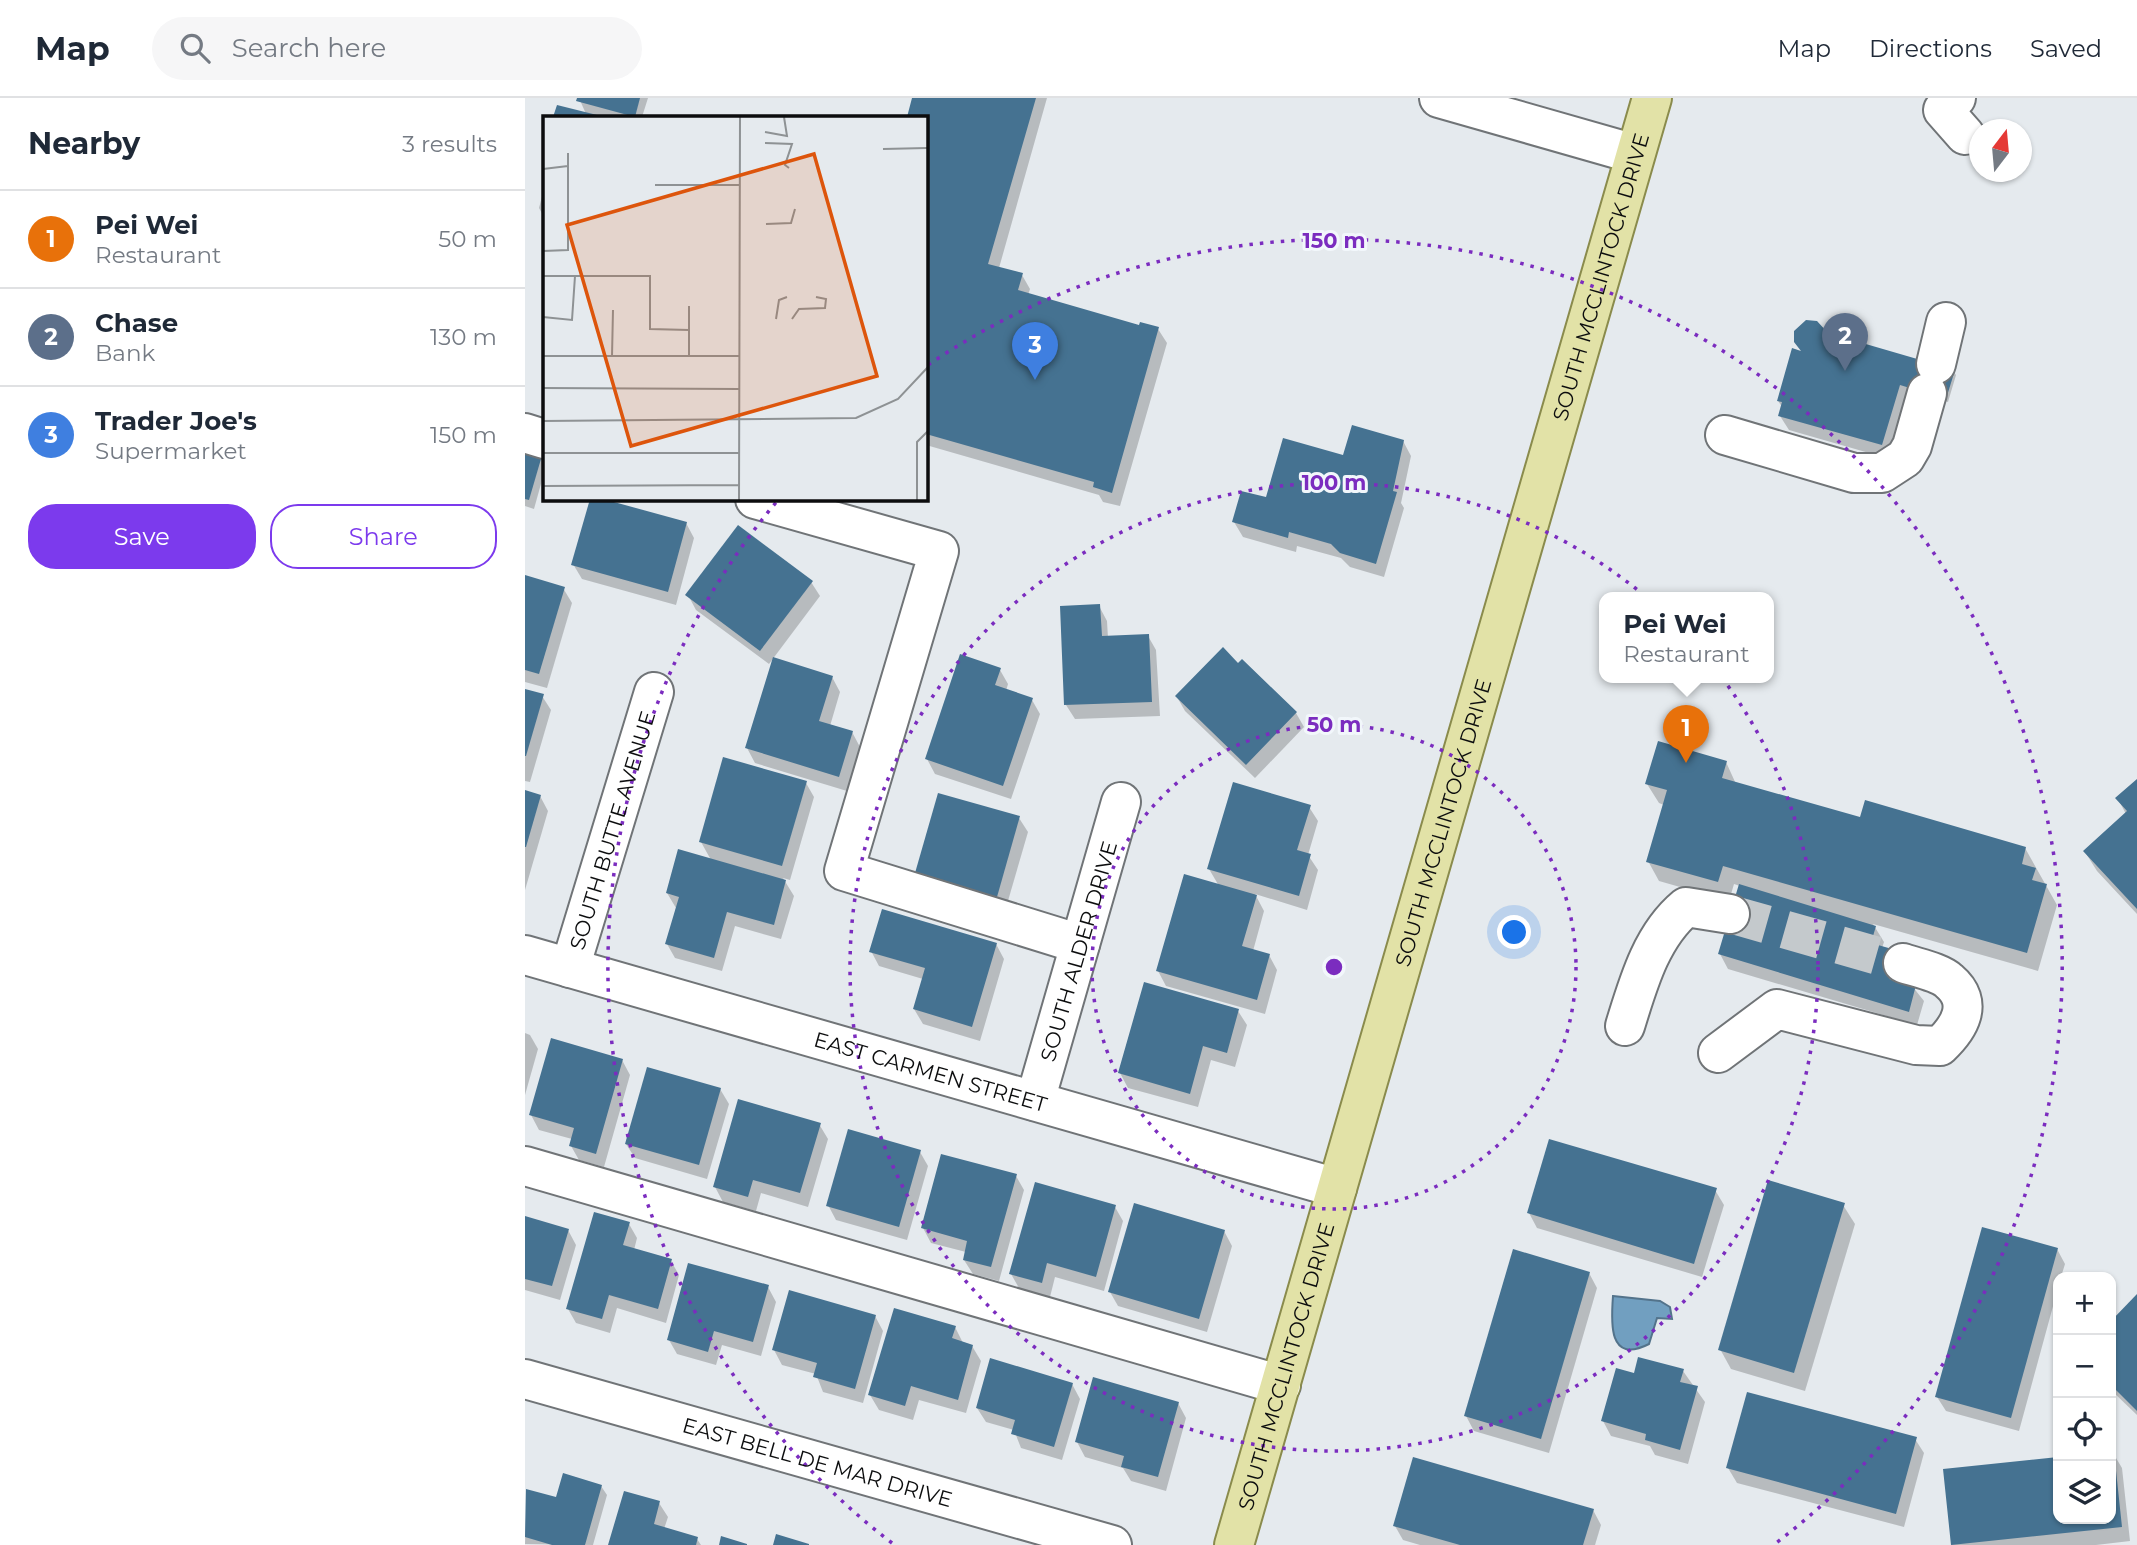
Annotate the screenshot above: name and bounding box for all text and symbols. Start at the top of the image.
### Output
search box [152,17,642,80]
text: Map [35,28,110,68]
icon: search [176,29,214,67]
text: Search here [232,32,386,64]
text: Map [1778,34,1831,63]
text: Directions [1869,34,1992,63]
text: Saved [2030,34,2102,63]
inset map [543,116,927,500]
north arrow [1969,119,2032,182]
text: Nearby [28,125,140,162]
text: 3 results [402,130,497,158]
street label: SOUTH MCCLINTOCK DRIVE [1547,130,1654,424]
text: Pei Wei [95,209,198,241]
text: 1 [46,225,56,253]
text: 50 m [438,225,497,253]
text: 150 m [1303,228,1365,253]
text: Restaurant [95,241,221,269]
text: Chase [95,307,178,339]
pin: 2 [1822,313,1868,371]
pin: 3 [1012,322,1058,380]
text: 2 [44,323,58,351]
text: 130 m [430,323,497,351]
text: Bank [95,339,155,367]
text: Trader Joe's [95,405,257,437]
text: 3 [44,421,58,449]
text: 150 m [430,421,497,449]
text: Supermarket [95,437,247,465]
text: 100 m [1302,470,1366,495]
button: Save [28,504,256,569]
button: Share [270,504,497,569]
popup [1599,592,1774,683]
text: Pei Wei [1623,608,1727,640]
text: Restaurant [1623,640,1750,668]
street label: SOUTH MCCLINTOCK DRIVE [1389,676,1496,969]
pin: 1 [1663,705,1709,763]
street label: SOUTH BUTTE AVENUE [564,708,660,953]
text: 50 m [1307,712,1361,737]
street label: SOUTH ALDER DRIVE [1035,838,1122,1064]
your location [1497,915,1531,949]
centre of rings [1322,955,1346,979]
street label: EAST CARMEN STREET [811,1026,1050,1117]
street label: SOUTH MCCLINTOCK DRIVE [1232,1220,1339,1513]
map controls [2053,1272,2116,1524]
button: + [2053,1272,2116,1335]
button: − [2053,1335,2116,1398]
button: locate [2053,1398,2116,1461]
street label: EAST BELL DE MAR DRIVE [680,1412,955,1512]
button: layers [2053,1461,2116,1524]

